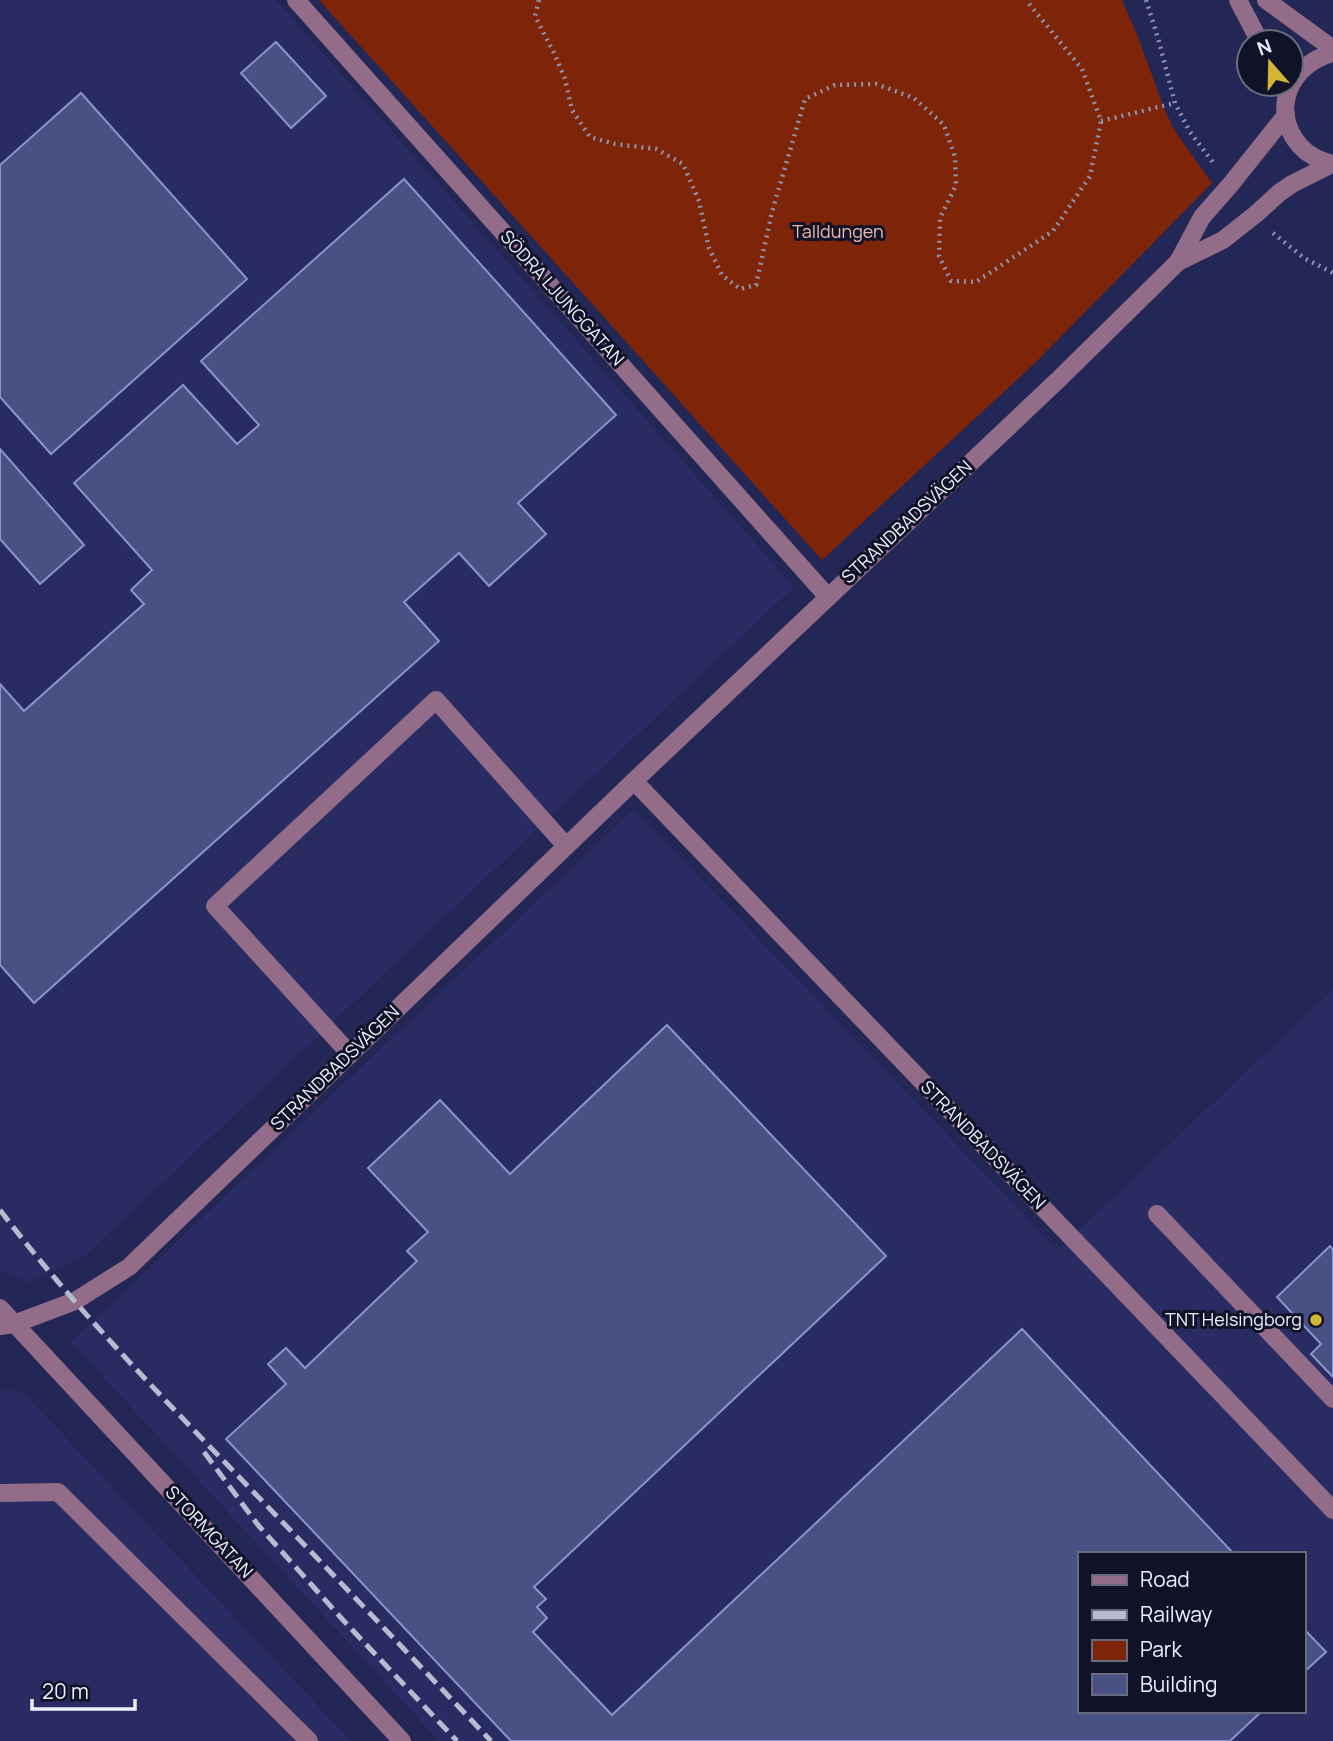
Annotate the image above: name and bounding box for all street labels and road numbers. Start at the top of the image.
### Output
street label: SÖDRA LJUNGGATAN [495,224,630,370]
street label: STRANDBADSVÄGEN [836,454,977,588]
street label: STRANDBADSVÄGEN [265,1000,404,1135]
street label: STRANDBADSVÄGEN [916,1075,1051,1214]
street label: STORMGATAN [161,1480,259,1583]

